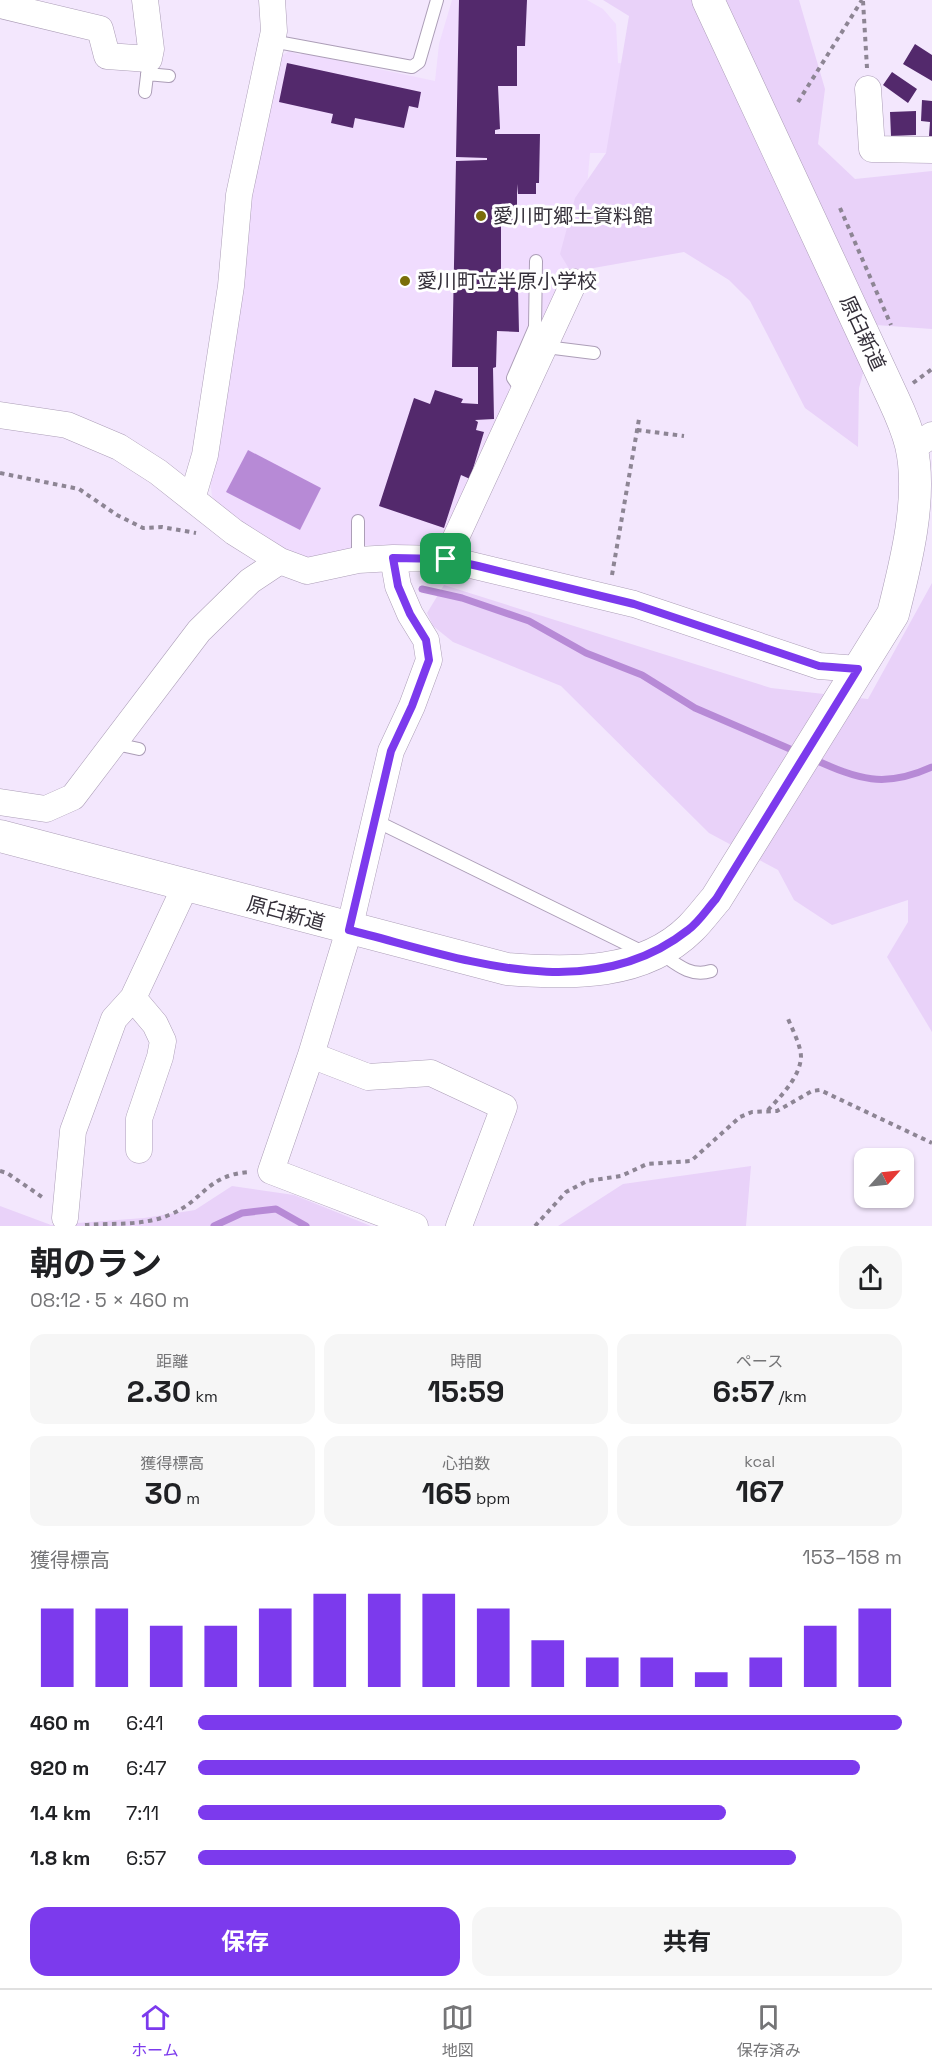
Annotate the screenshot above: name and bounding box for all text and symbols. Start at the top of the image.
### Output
place label: 愛川町郷土資料館 [493,203,653,229]
marker: 愛川町郷土資料館 [474,209,488,223]
place label: 愛川町立半原小学校 [417,268,597,294]
marker: 愛川町立半原小学校 [398,274,412,288]
street label: 原臼新道 [834,291,892,375]
pin [420,533,471,584]
icon: arrive [429,542,462,575]
street label: 原臼新道 [244,890,328,936]
north arrow [854,1148,914,1208]
map controls [854,1148,914,1208]
text: 朝のラン [30,1243,162,1285]
button: share [839,1246,902,1309]
text: 08:12 · 5 × 460 m [30,1287,189,1313]
text: 距離 [156,1351,188,1372]
text: 時間 [450,1351,482,1372]
text: ペース [736,1351,783,1372]
text: 2.30 [127,1372,191,1411]
text: 15:59 [427,1372,505,1411]
text: 6:57 [713,1372,774,1411]
text: km [191,1386,218,1407]
text: /km [774,1386,807,1407]
text: kcal [744,1451,775,1472]
text: 獲得標高 [140,1453,204,1474]
text: 心拍数 [442,1453,490,1474]
text: 167 [736,1472,784,1511]
text: 30 [145,1474,182,1513]
text: 165 [422,1474,472,1513]
text: m [182,1488,200,1509]
text: bpm [472,1488,510,1509]
text: 153–158 m [802,1544,902,1570]
text: 獲得標高 [30,1547,110,1573]
text: 460 m [30,1710,90,1736]
text: 6:41 [126,1710,164,1736]
text: 920 m [30,1755,89,1781]
text: 6:47 [126,1755,166,1781]
text: 1.4 km [30,1800,91,1826]
text: 7:11 [126,1800,159,1826]
text: 1.8 km [30,1845,90,1871]
text: 6:57 [126,1845,166,1871]
button: 保存 [30,1907,460,1976]
button: 共有 [472,1907,902,1976]
tab: ホーム [131,2001,179,2061]
tab: 地図 [441,2001,474,2061]
tab: 保存済み [737,2001,801,2061]

